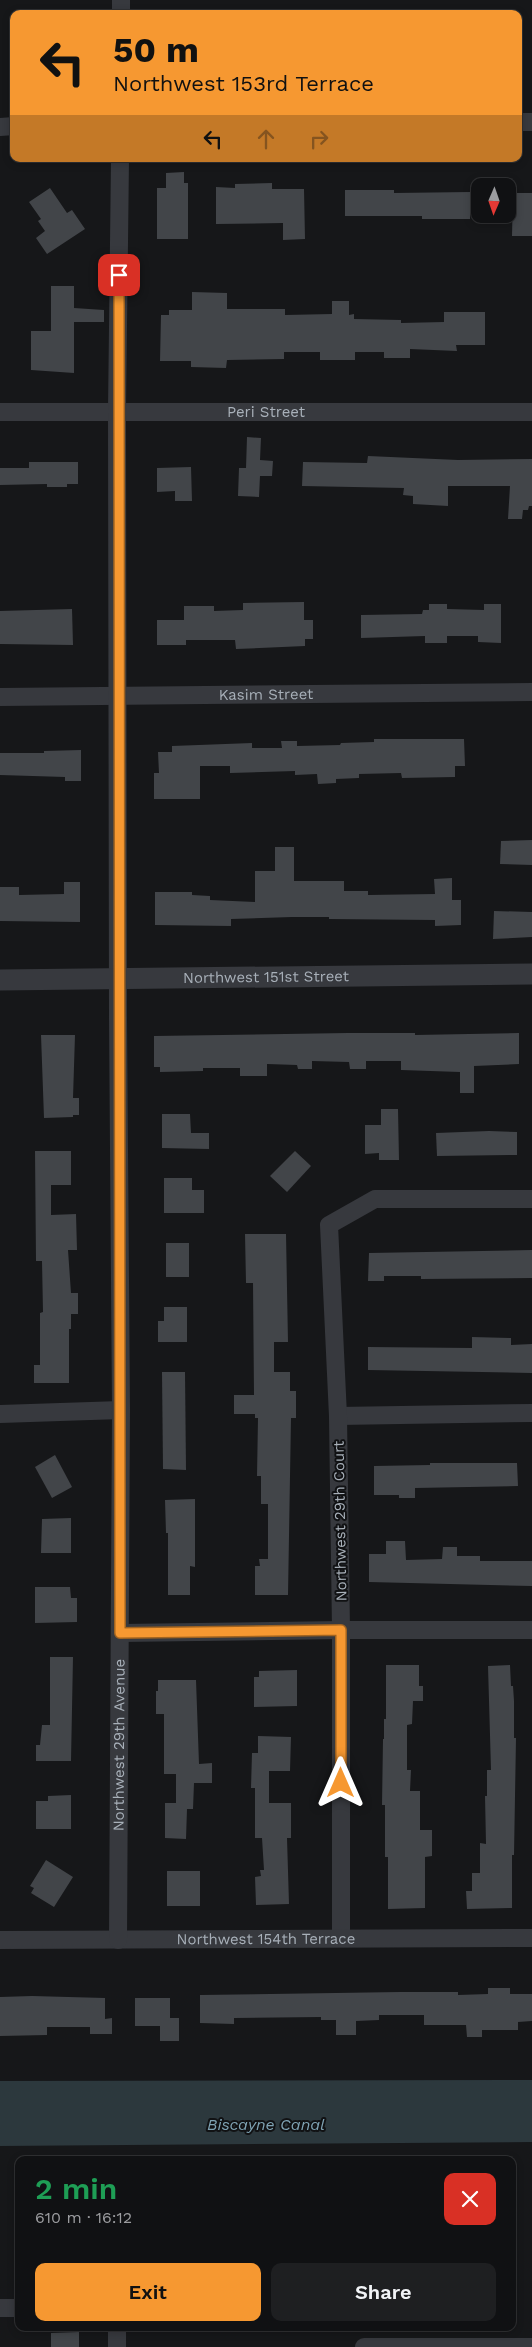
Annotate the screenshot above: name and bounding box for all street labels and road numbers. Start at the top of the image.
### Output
street label: Peri Street [227,403,306,421]
street label: Kasim Street [219,685,314,704]
street label: Northwest 151st Street [183,967,350,987]
street label: Northwest 29th Court [330,1440,350,1601]
street label: Northwest 29th Avenue [110,1659,129,1831]
street label: Northwest 154th Terrace [177,1930,355,1948]

